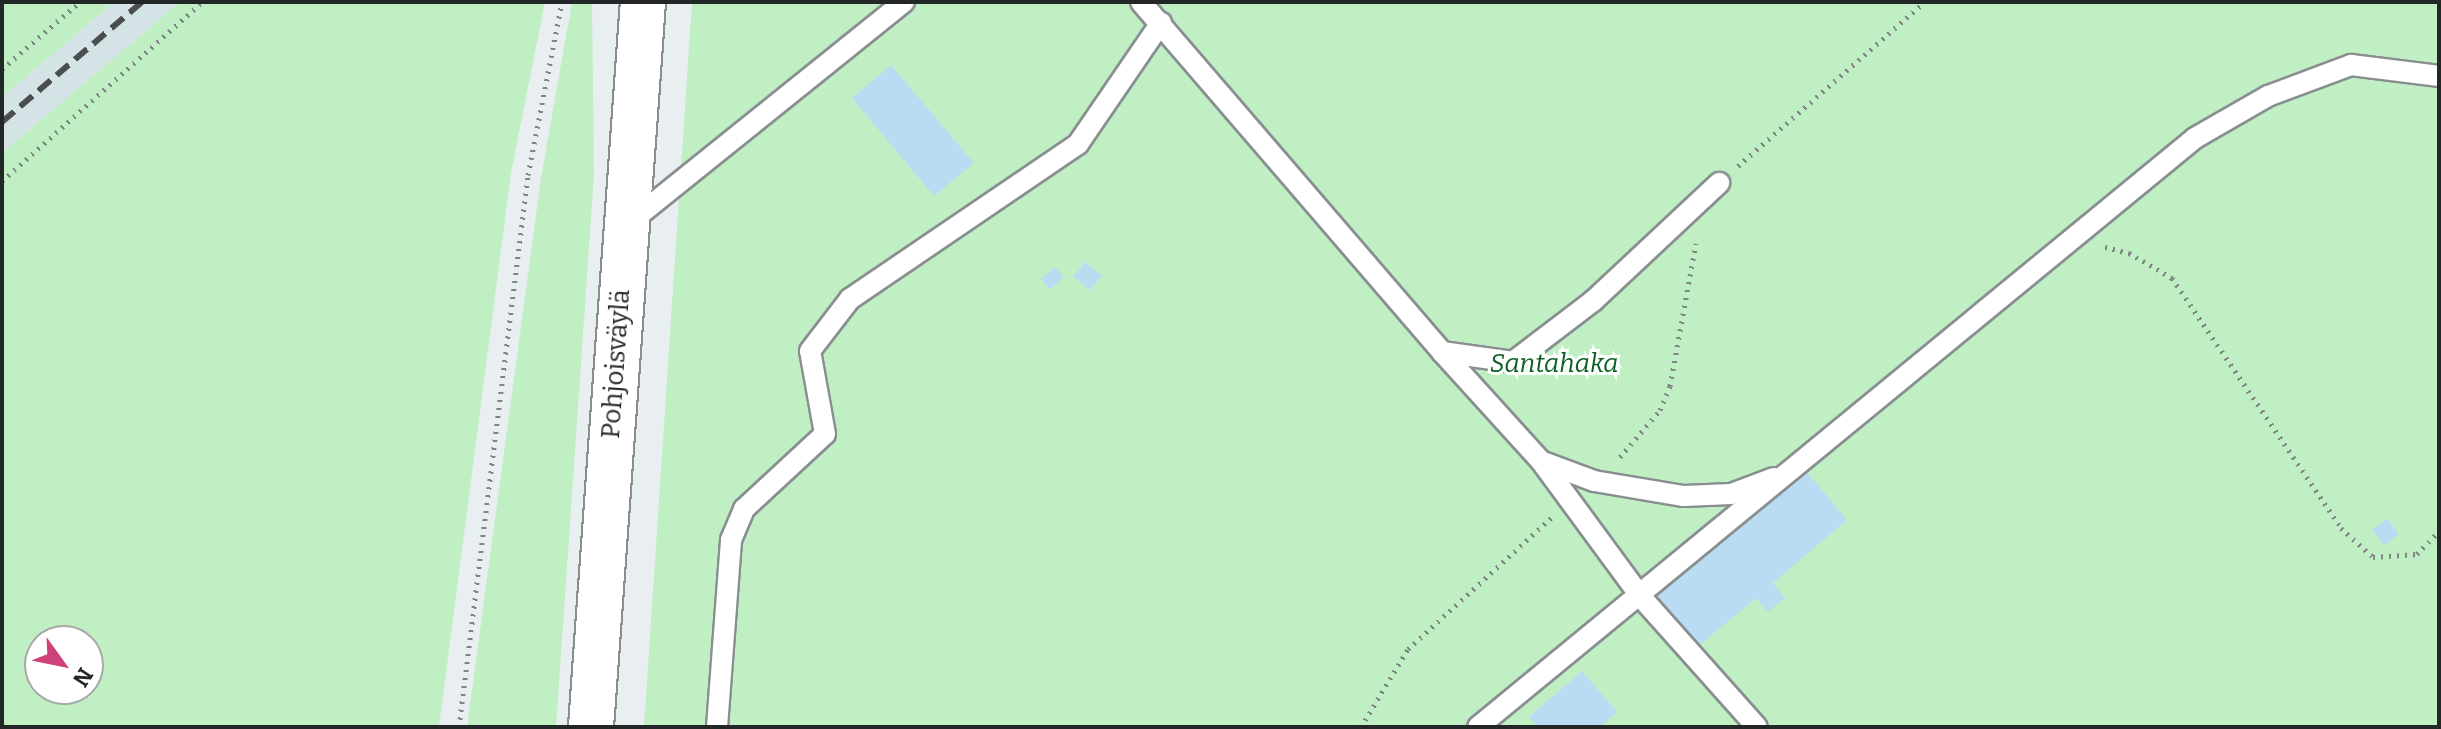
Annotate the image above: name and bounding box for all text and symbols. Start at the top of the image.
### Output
street label: Pohjoisväylä [595,288,637,440]
park label: Santahaka [1490,348,1618,380]
north arrow [24,625,104,705]
text: N [67,663,99,692]

